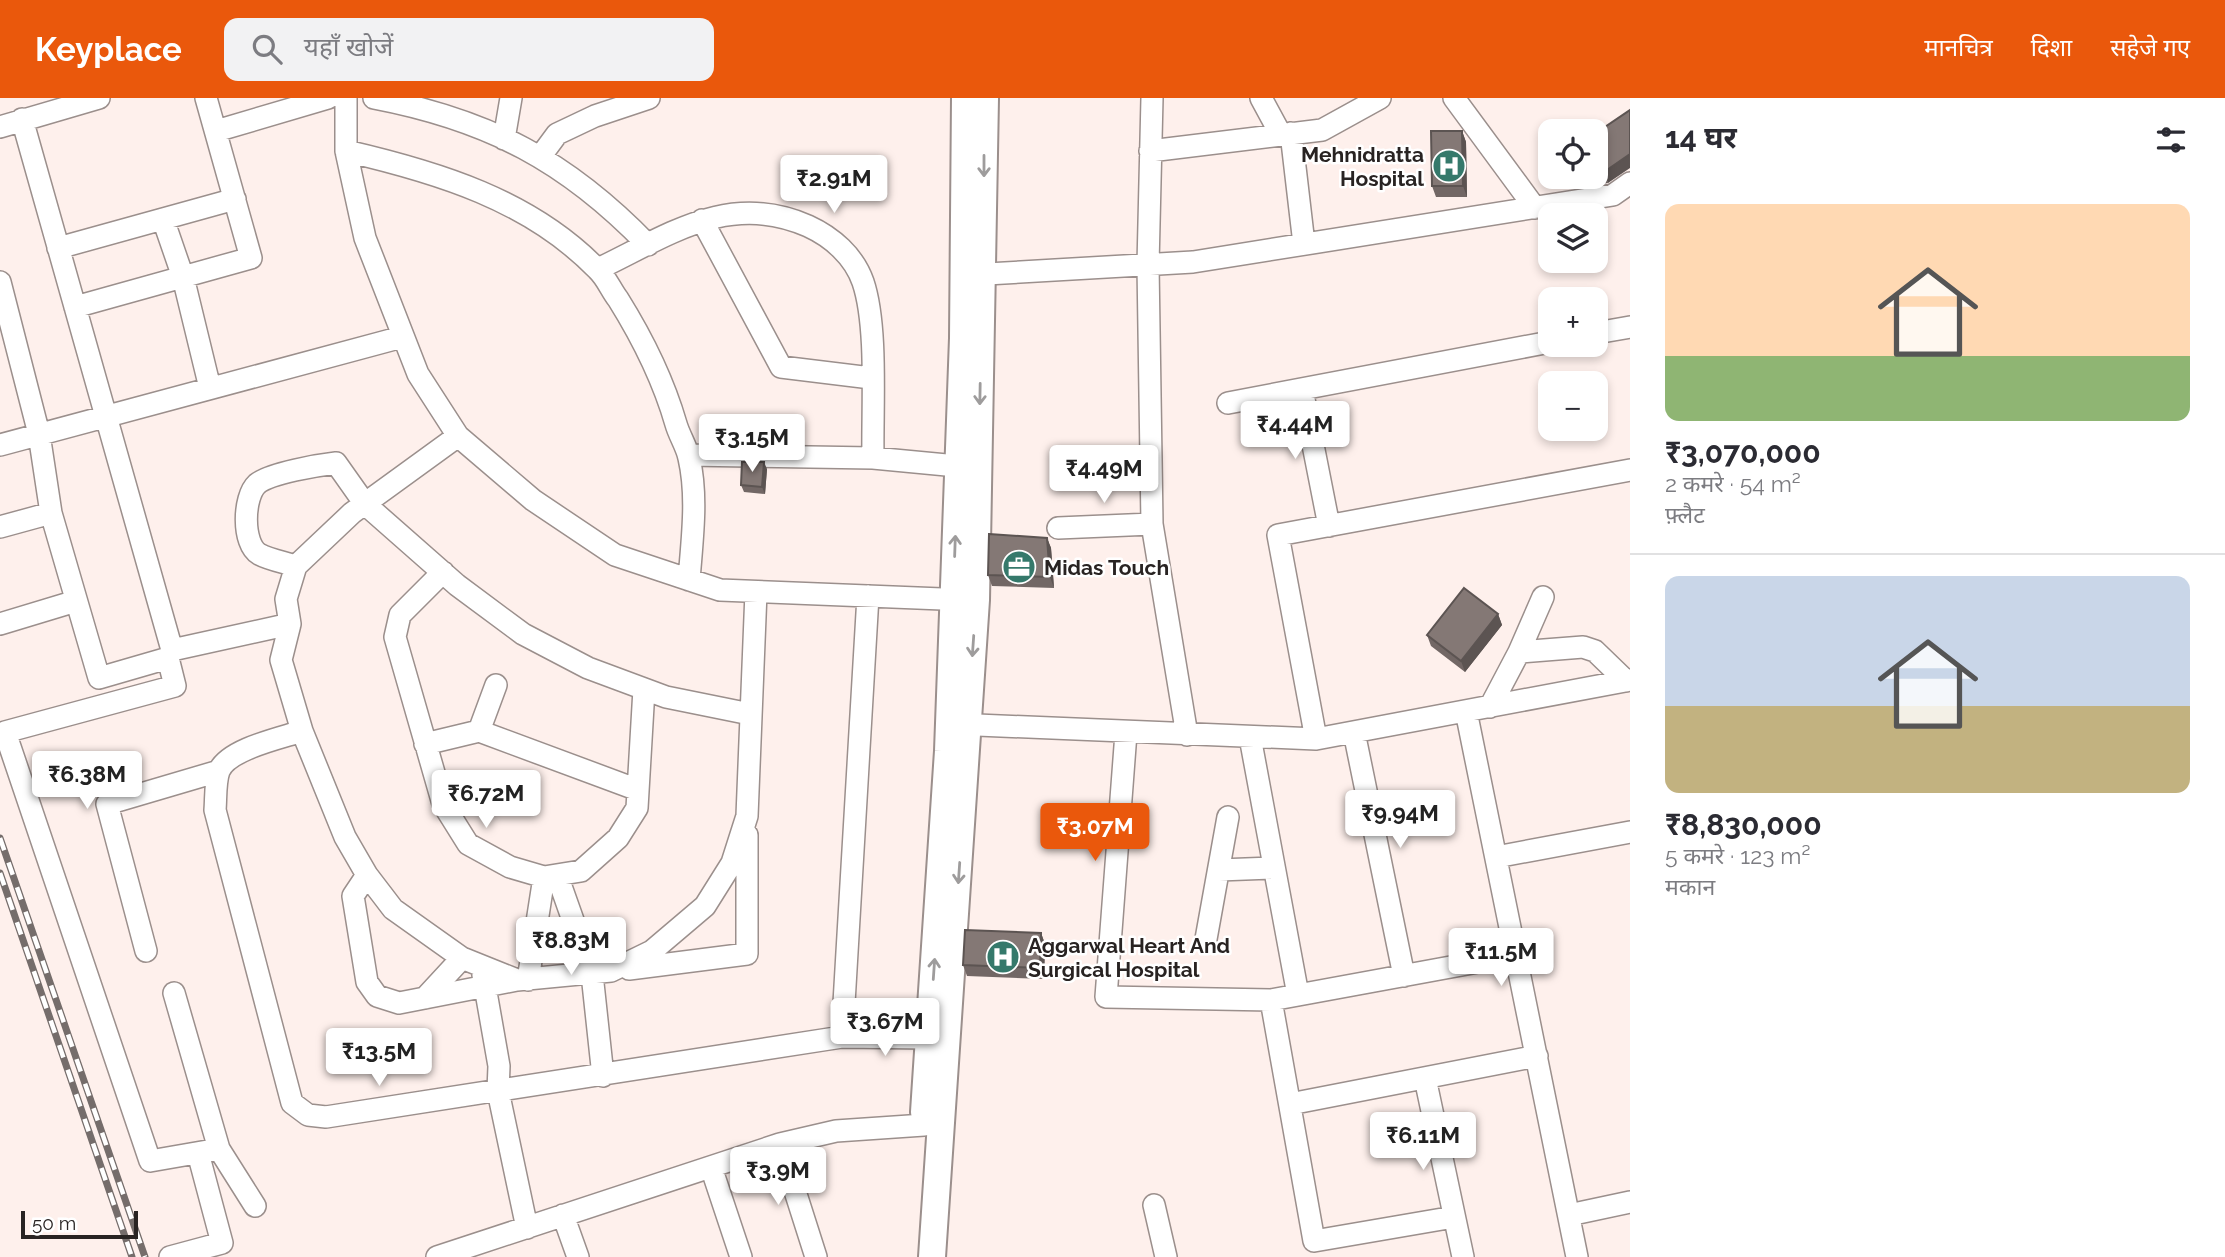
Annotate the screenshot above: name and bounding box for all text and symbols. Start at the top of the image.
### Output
search box [224,18,714,81]
text: Keyplace [35,30,182,69]
icon: search [248,30,286,68]
text: यहाँ खोजें [304,32,393,62]
text: मानचित्र [1924,33,1993,62]
text: दिशा [2031,33,2072,62]
text: सहेजे गए [2110,33,2190,62]
map controls [1538,119,1608,441]
button: locate [1538,119,1608,189]
text: 14 घर [1665,120,1737,155]
icon: filters [2152,121,2190,159]
place label: Mehnidratta Hospital [1301,142,1424,191]
hospital icon: Mehnidratta Hospital [1430,147,1468,185]
one-way arrow [977,154,991,177]
pin: ₹2.91M [777,156,891,215]
text: ₹2.91M [796,164,872,191]
button: layers [1538,203,1608,273]
icon: home [1865,249,1991,375]
button: + [1538,287,1608,357]
button: − [1538,371,1608,441]
one-way arrow [974,382,987,405]
pin: ₹4.44M [1238,402,1352,461]
text: ₹4.44M [1257,410,1333,437]
pin: ₹3.15M [695,414,809,474]
text: ₹3.15M [715,423,789,450]
text: ₹3,070,000 [1665,435,1821,470]
pin: ₹4.49M [1047,446,1161,505]
text: ₹4.49M [1065,454,1143,481]
text: 2 कमरे · 54 m² [1665,470,1801,497]
text: फ़्लैट [1665,501,1705,528]
one-way arrow [948,535,961,558]
office icon: Midas Touch [1000,548,1038,586]
place label: Midas Touch [1044,555,1169,580]
icon: home [1865,621,1991,747]
one-way arrow [966,634,979,656]
pin: ₹6.38M [30,752,144,811]
text: ₹6.38M [48,760,126,787]
pin: ₹6.72M [429,770,543,830]
text: ₹6.72M [448,779,524,806]
pin: ₹9.94M [1343,790,1457,850]
text: ₹9.94M [1361,799,1439,826]
pin: ₹3.07M [1038,804,1152,863]
text: ₹8,830,000 [1665,807,1822,842]
text: ₹3.07M [1056,812,1134,839]
text: 5 कमरे · 123 m² [1665,842,1810,869]
one-way arrow [952,861,965,884]
text: मकान [1665,873,1715,900]
pin: ₹8.83M [514,918,628,977]
text: ₹8.83M [532,926,610,953]
pin: ₹11.5M [1444,928,1558,988]
place label: Aggarwal Heart And Surgical Hospital [1028,933,1230,982]
text: ₹11.5M [1465,937,1537,964]
hospital icon: Aggarwal Heart And Surgical Hospital [984,938,1022,976]
one-way arrow [927,958,940,981]
pin: ₹3.67M [828,998,942,1058]
text: ₹3.67M [846,1007,924,1034]
pin: ₹13.5M [322,1028,436,1088]
text: ₹13.5M [342,1037,416,1064]
pin: ₹6.11M [1366,1112,1480,1172]
text: ₹6.11M [1386,1121,1460,1148]
pin: ₹3.9M [729,1148,827,1207]
text: ₹3.9M [746,1156,810,1183]
scale bar [21,1208,138,1240]
text: 50 m [32,1212,76,1234]

